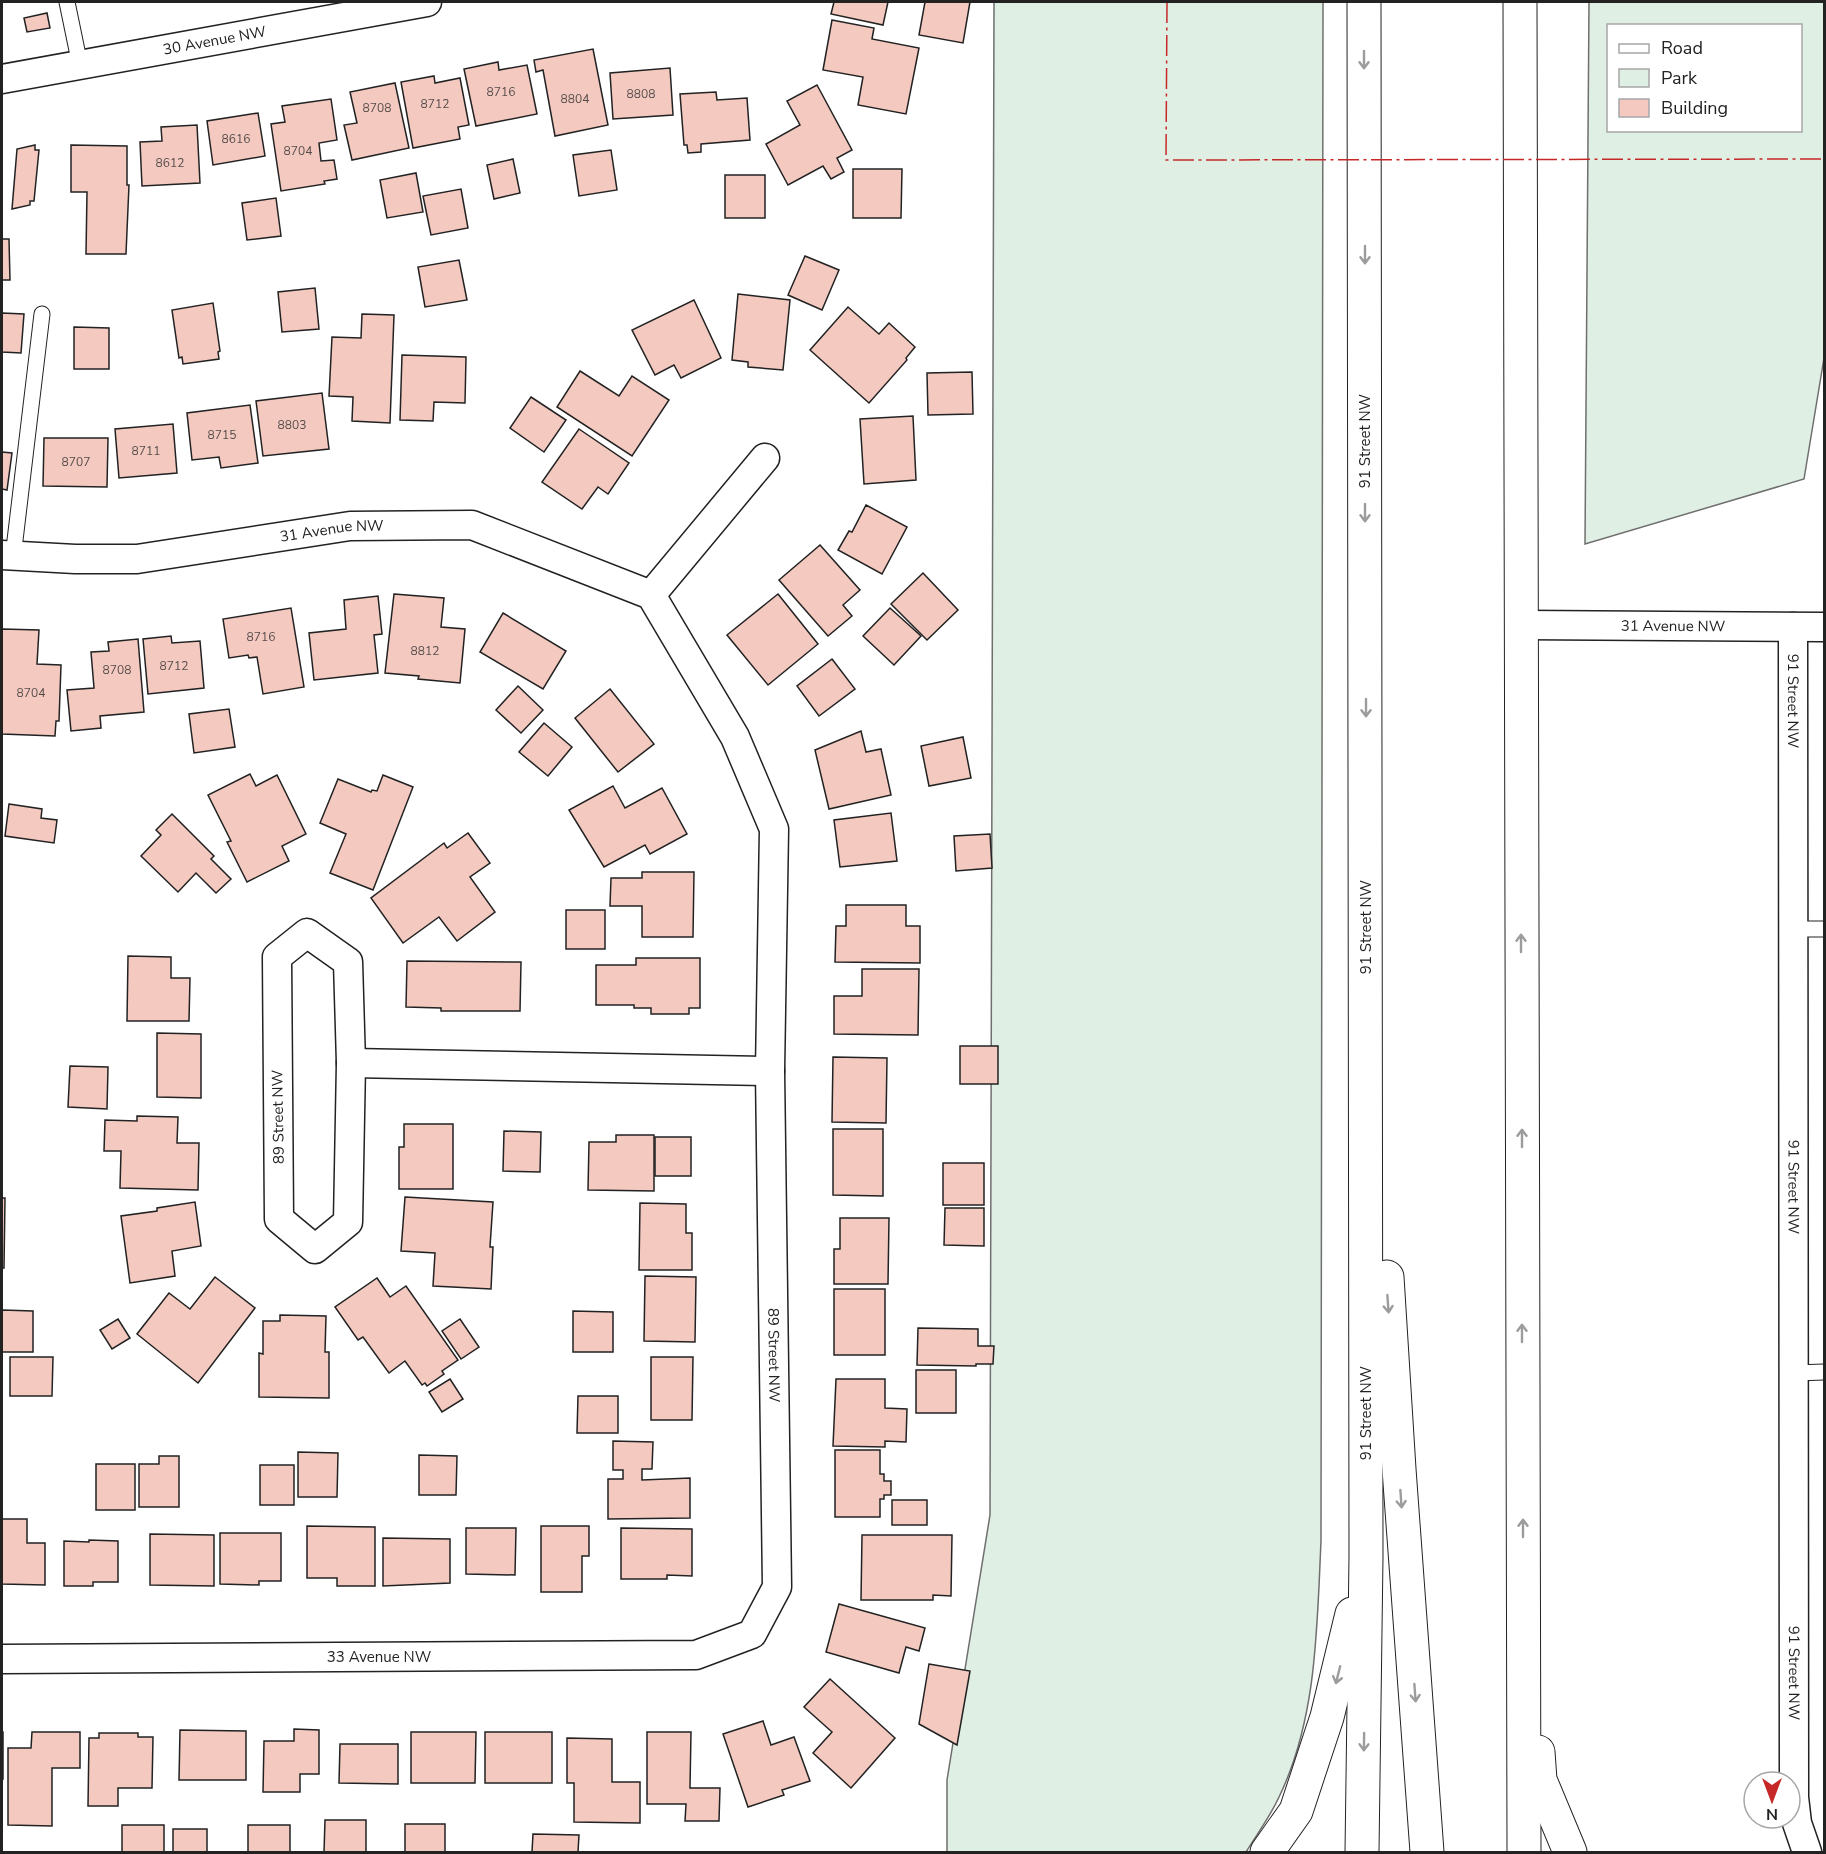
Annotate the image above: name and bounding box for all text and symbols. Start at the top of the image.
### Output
street label: 30 Avenue NW [161,21,268,60]
legend [1607,24,1802,132]
text: Road [1661,36,1703,60]
one-way arrow [1358,49,1370,69]
text: Park [1661,66,1698,90]
house number: 8716 [487,84,515,100]
house number: 8808 [627,86,655,102]
house number: 8804 [561,91,589,107]
house number: 8712 [421,96,449,112]
text: Building [1661,96,1728,120]
house number: 8708 [363,100,391,116]
house number: 8616 [222,131,250,147]
house number: 8704 [284,143,312,159]
house number: 8612 [156,155,184,171]
one-way arrow [1359,244,1371,264]
street label: 91 Street NW [1355,393,1375,488]
house number: 8803 [278,417,306,433]
house number: 8715 [208,427,236,443]
house number: 8711 [132,443,160,459]
house number: 8707 [62,454,90,470]
one-way arrow [1359,502,1371,522]
street label: 31 Avenue NW [278,516,384,547]
street label: 31 Avenue NW [1621,616,1726,636]
house number: 8716 [247,629,275,645]
house number: 8812 [411,643,439,659]
street label: 91 Street NW [1783,654,1803,749]
house number: 8712 [160,658,188,674]
house number: 8708 [103,662,131,678]
house number: 8704 [17,685,45,701]
one-way arrow [1360,697,1372,717]
street label: 91 Street NW [1356,879,1376,974]
one-way arrow [1515,933,1527,953]
street label: 89 Street NW [267,1069,289,1164]
one-way arrow [1516,1128,1528,1148]
street label: 91 Street NW [1783,1140,1804,1235]
one-way arrow [1383,1294,1394,1314]
street label: 89 Street NW [763,1308,785,1403]
one-way arrow [1516,1323,1528,1343]
street label: 91 Street NW [1356,1365,1376,1460]
one-way arrow [1396,1488,1407,1508]
one-way arrow [1517,1518,1529,1538]
street label: 91 Street NW [1784,1626,1804,1721]
street label: 33 Avenue NW [327,1647,432,1667]
one-way arrow [1331,1666,1343,1685]
one-way arrow [1410,1683,1421,1703]
one-way arrow [1358,1731,1370,1751]
north arrow [1742,1770,1802,1830]
text: N [1766,1803,1778,1825]

